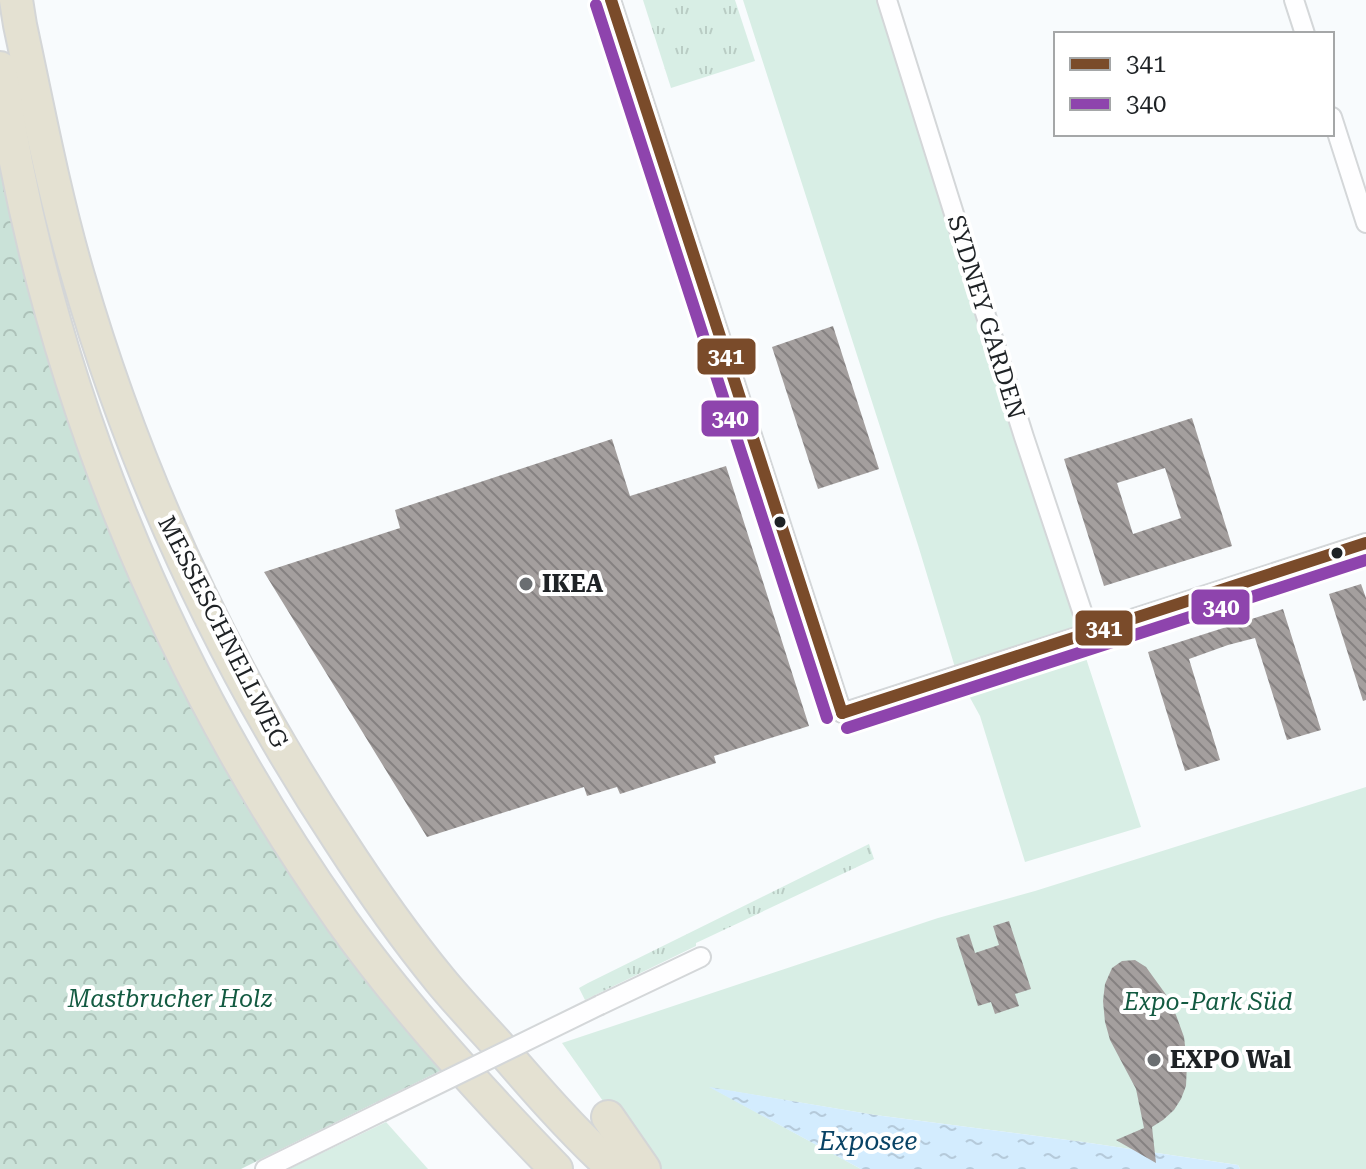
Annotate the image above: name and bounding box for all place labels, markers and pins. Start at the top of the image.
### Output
unlabelled marker [772,514,788,530]
unlabelled marker [1329,545,1345,561]
place label: IKEA [542,570,604,598]
marker: IKEA [517,575,535,593]
place label: EXPO Wal [1170,1046,1291,1074]
marker: EXPO Wal [1145,1051,1163,1069]

